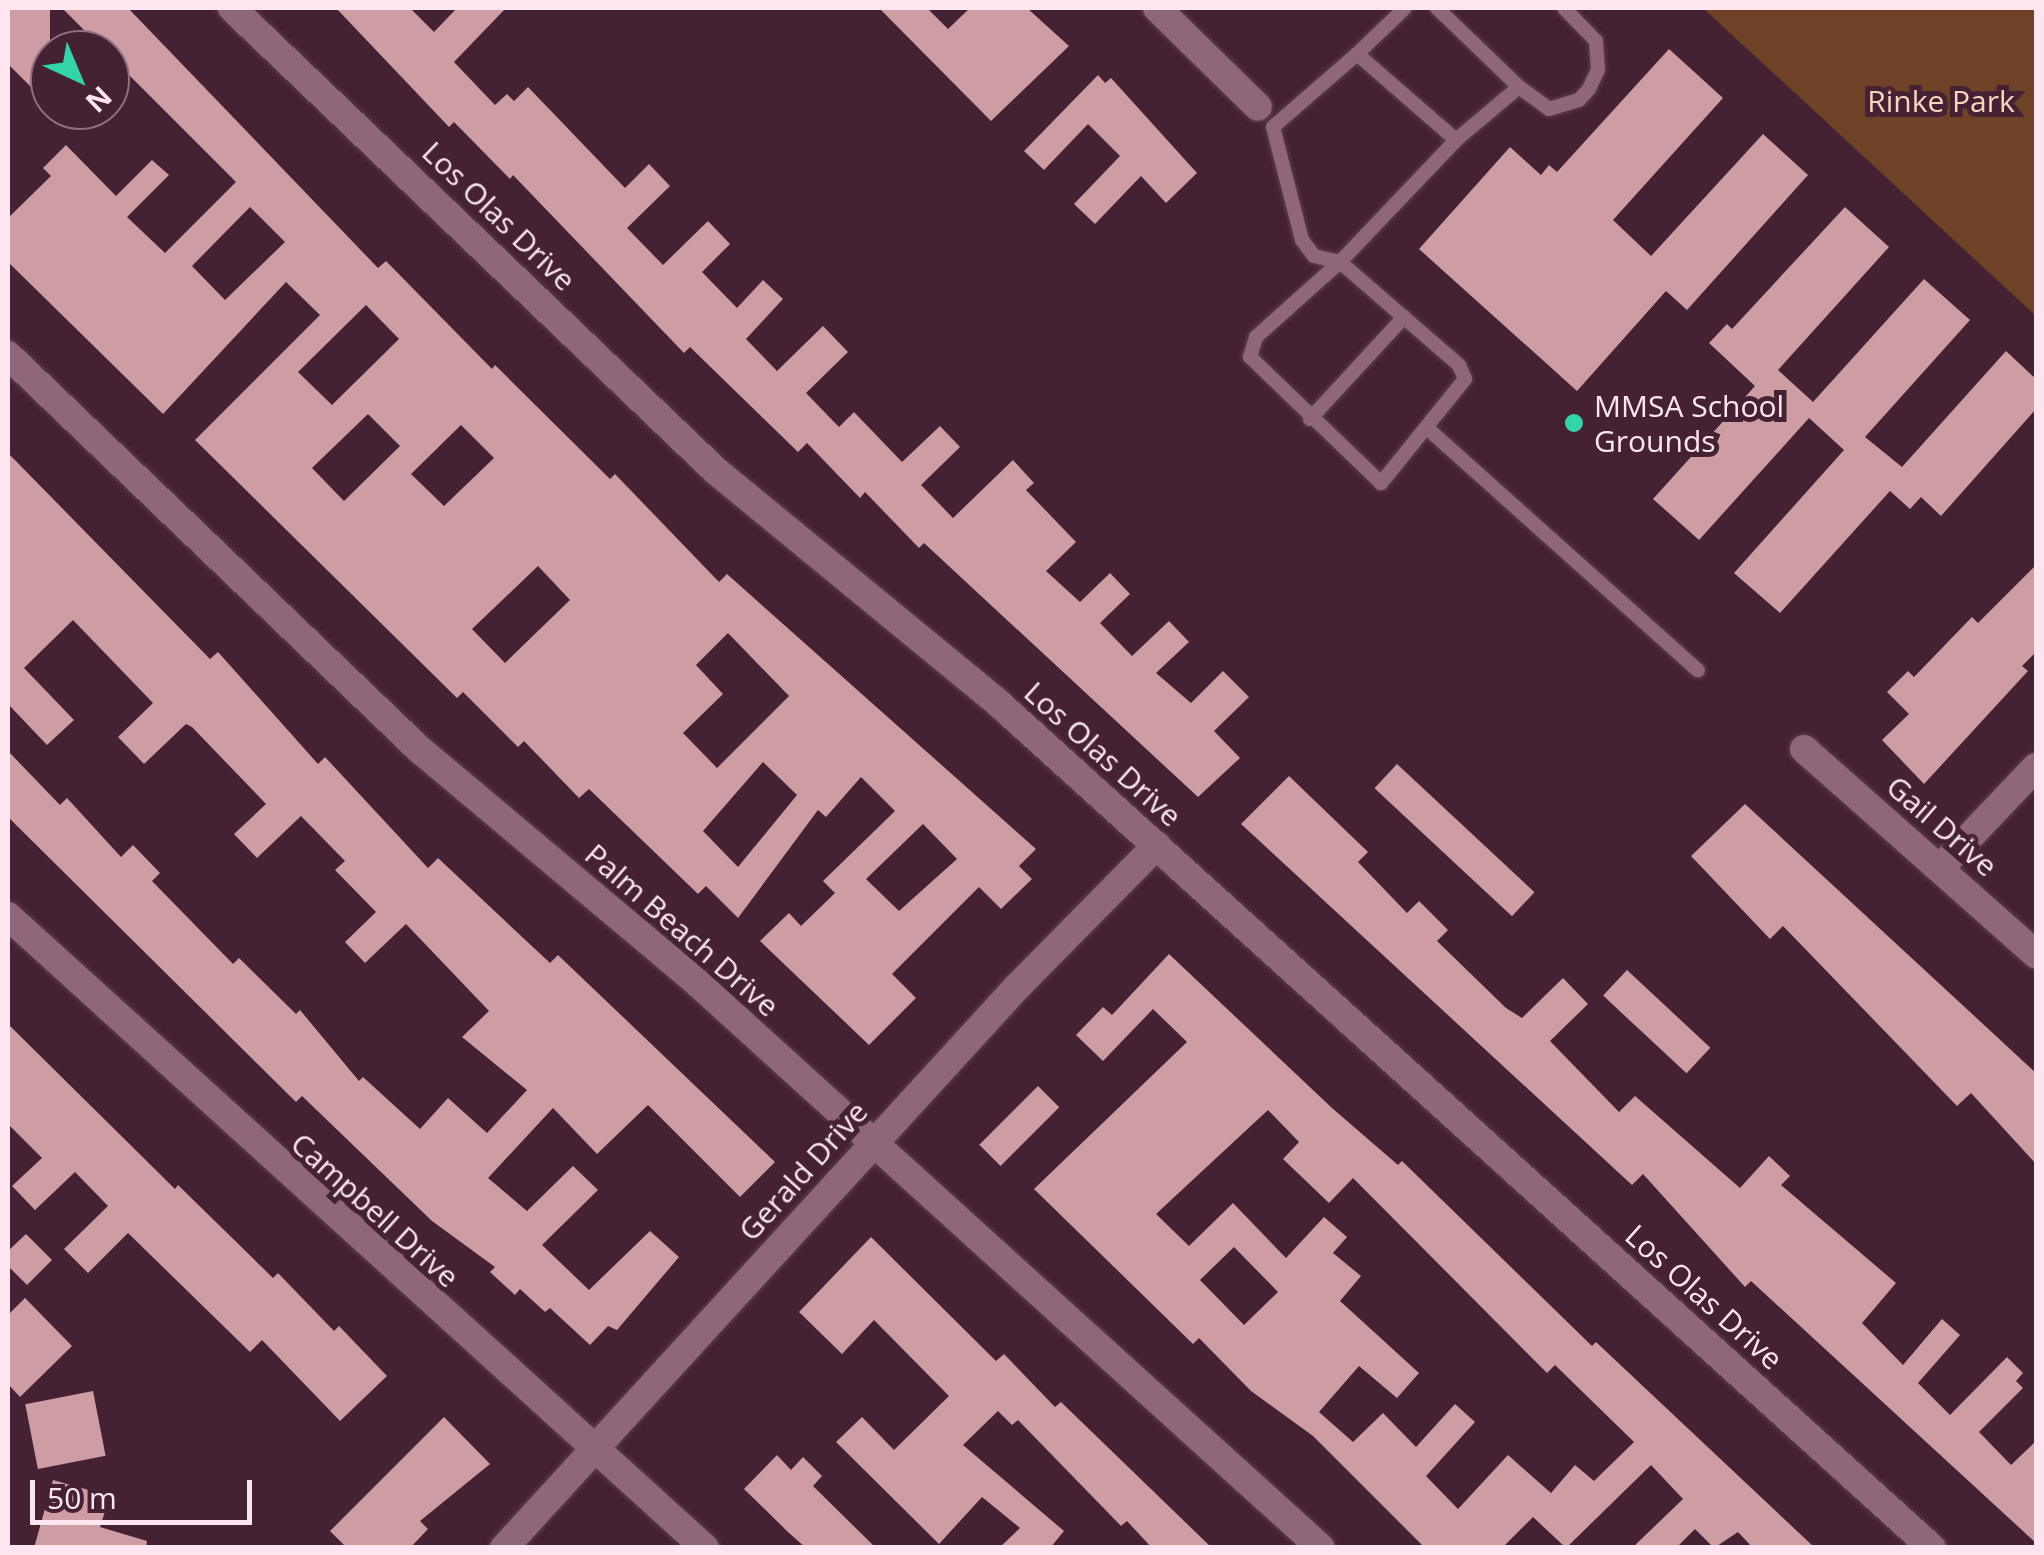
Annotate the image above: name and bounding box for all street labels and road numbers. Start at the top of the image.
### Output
street label: Los Olas Drive [415,134,583,298]
street label: Los Olas Drive [1017,674,1189,834]
street label: Gail Drive [1879,768,2005,884]
street label: Palm Beach Drive [578,836,786,1024]
street label: Gerald Drive [731,1094,875,1248]
street label: Campbell Drive [284,1125,466,1295]
street label: Los Olas Drive [1618,1217,1790,1377]

